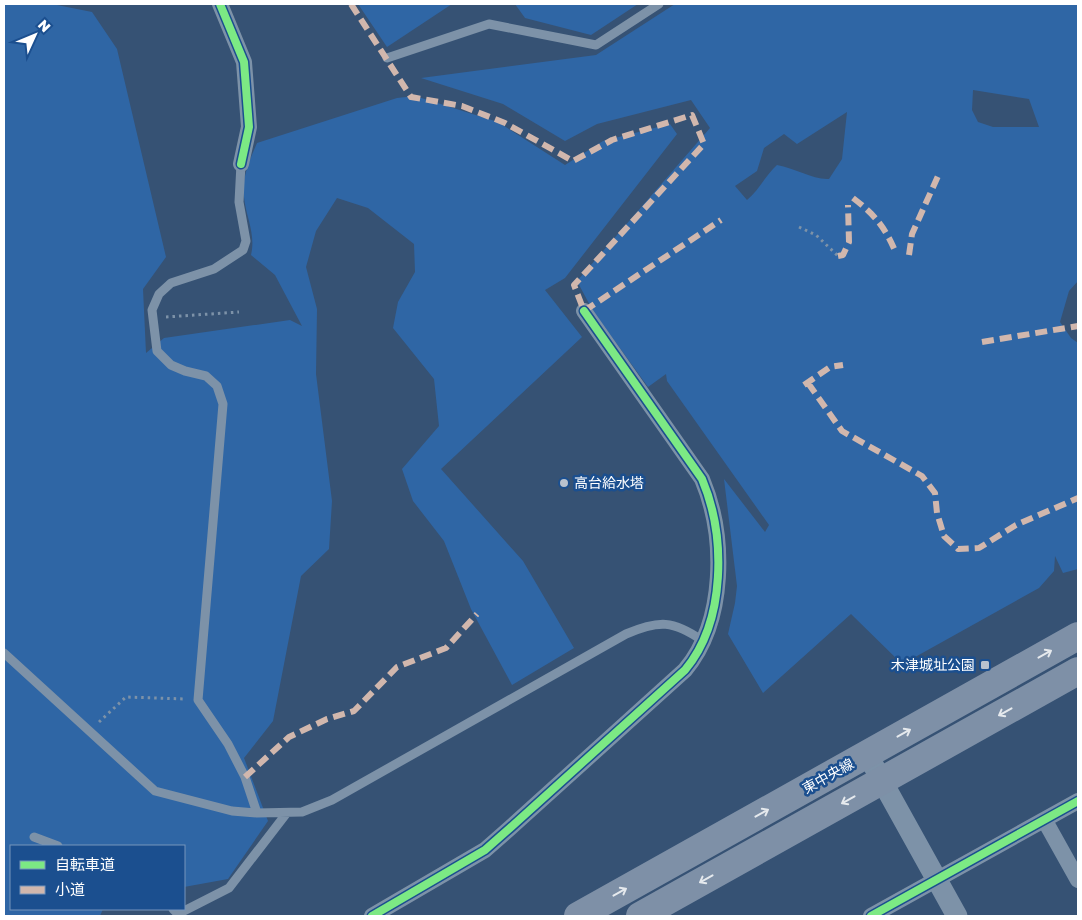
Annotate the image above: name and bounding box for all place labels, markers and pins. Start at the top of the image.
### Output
place label: 高台給水塔 [574,474,644,491]
marker: 高台給水塔 [558,477,570,489]
place label: 木津城址公園 [891,656,975,673]
marker: 木津城址公園 [979,659,991,671]

